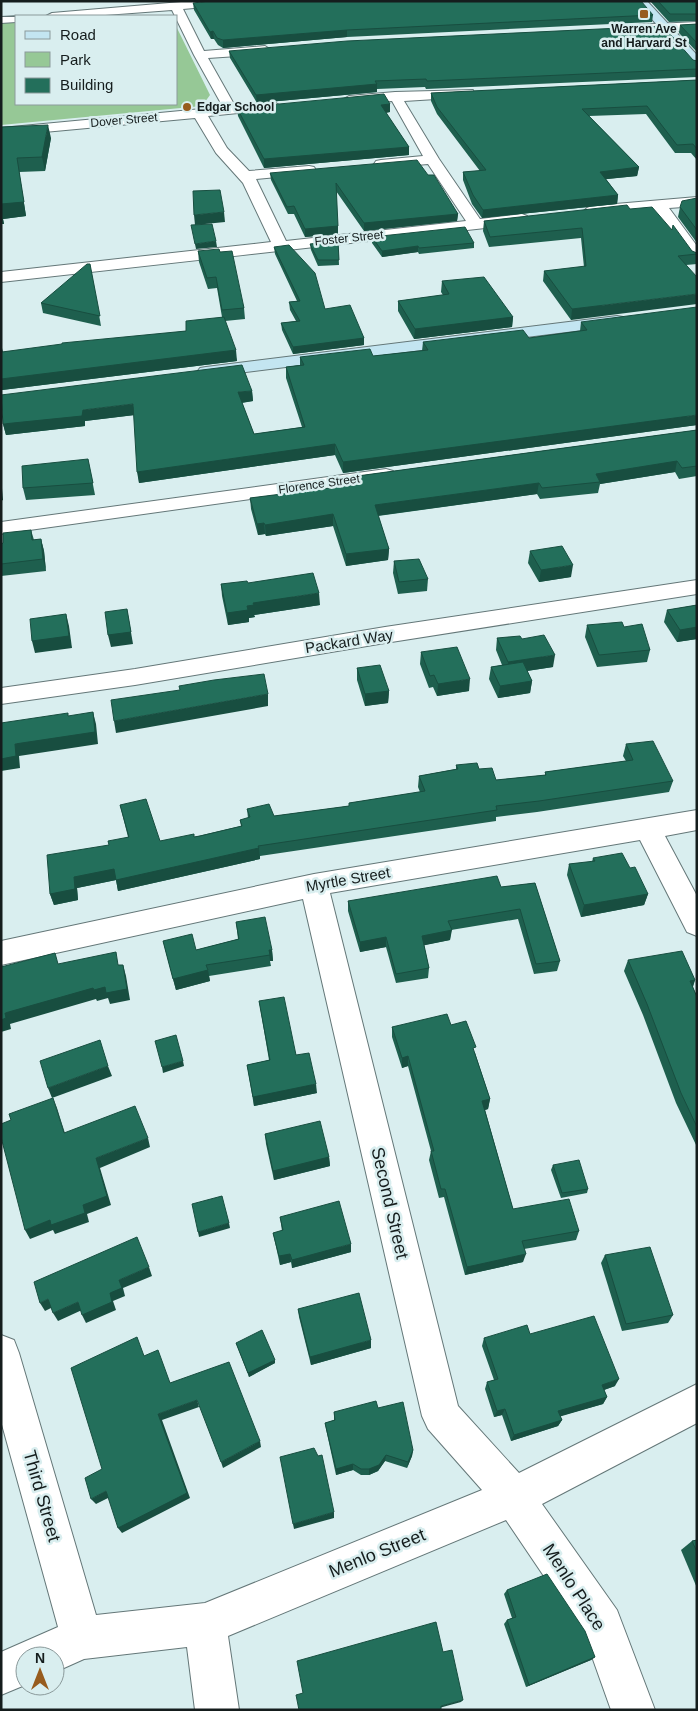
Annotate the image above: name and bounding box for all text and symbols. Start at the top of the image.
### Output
marker: Warren Ave and Harvard St [638,8,650,20]
legend [15,15,178,105]
place label: Warren Ave and Harvard St [601,22,687,50]
text: Road [60,26,96,43]
text: Park [60,51,91,68]
text: Building [60,76,113,93]
place label: Edgar School [197,100,274,114]
marker: Edgar School [181,101,193,113]
street label: Dover Street [90,110,159,130]
street label: Foster Street [314,227,385,249]
street label: Florence Street [277,471,361,497]
street label: Packard Way [304,626,395,656]
street label: Myrtle Street [305,863,392,895]
street label: Second Street [367,1145,413,1261]
street label: Third Street [19,1448,65,1544]
street label: Menlo Street [326,1525,428,1581]
street label: Menlo Place [539,1540,609,1634]
north arrow [15,1646,65,1696]
text: N [35,1650,45,1666]

